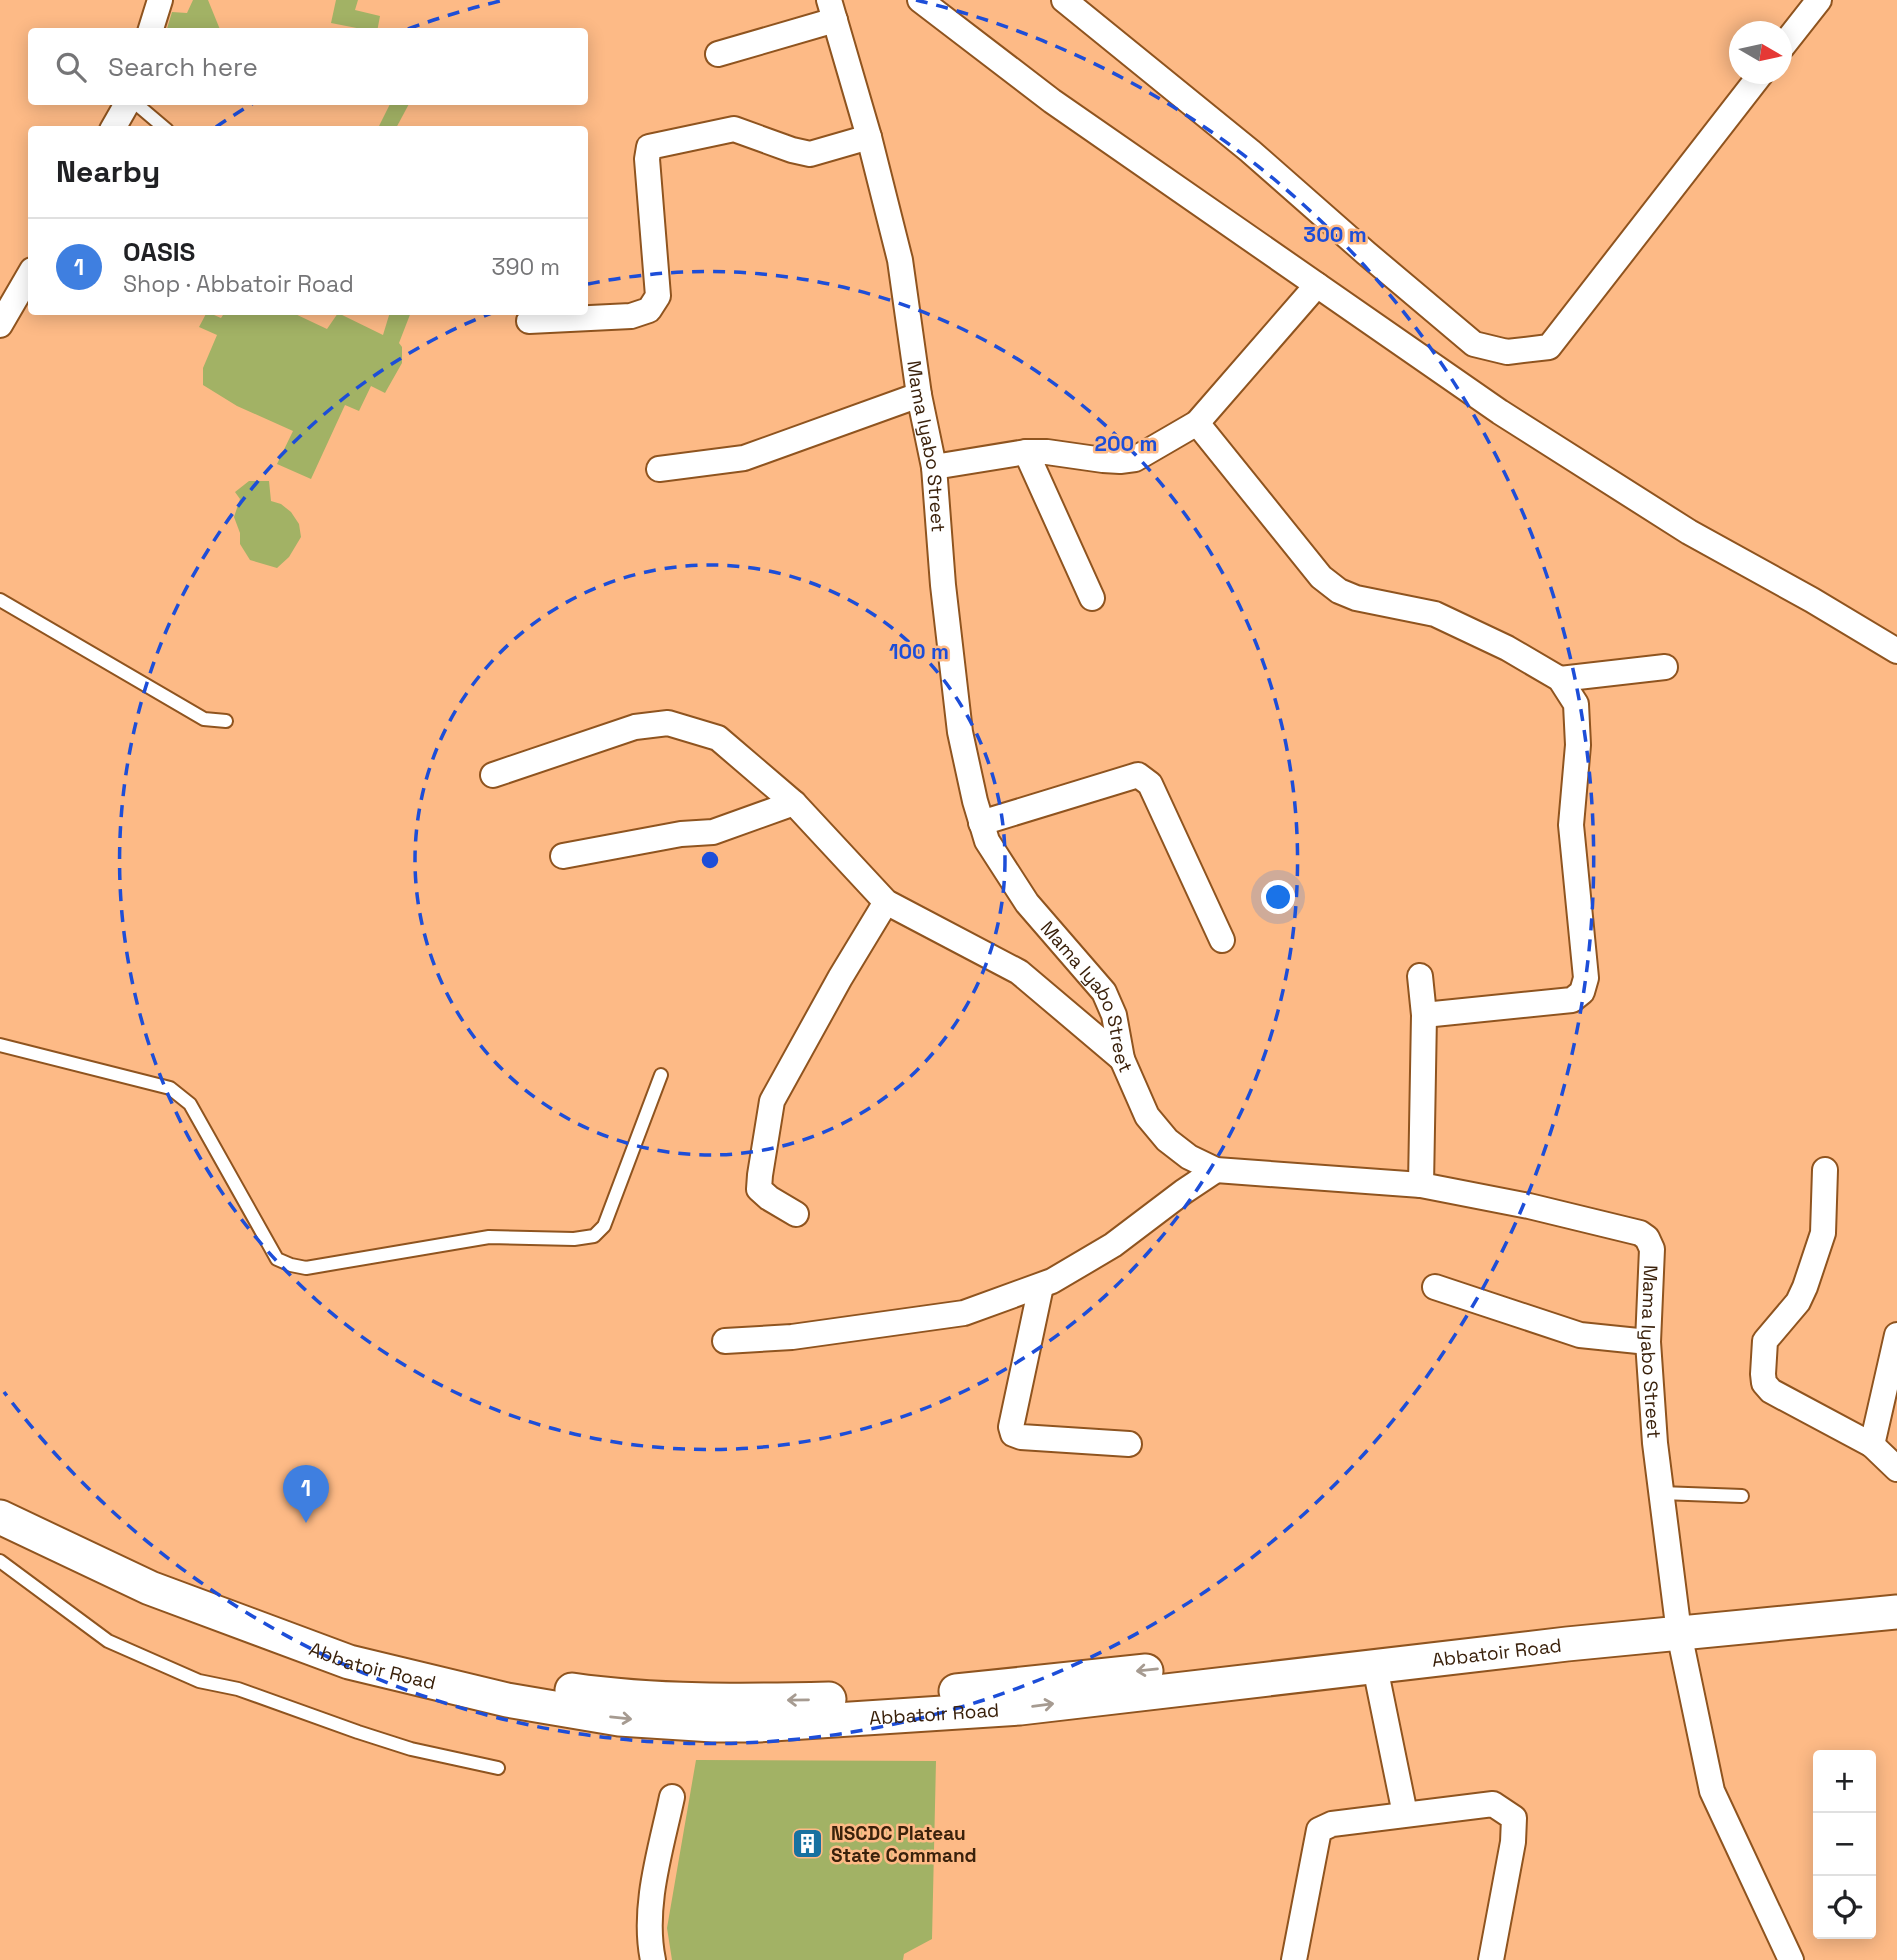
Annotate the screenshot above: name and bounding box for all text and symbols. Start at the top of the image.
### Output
north arrow [1729,21,1792,84]
search box [28,28,588,105]
icon: search [52,48,90,86]
text: Search here [108,50,258,84]
text: Nearby [56,152,160,191]
text: 300 m [1303,221,1367,248]
text: OASIS [123,235,195,269]
text: 1 [74,252,84,282]
text: 390 m [492,252,560,282]
text: Shop · Abbatoir Road [123,269,354,299]
street label: Mama Iyabo Street [901,359,951,533]
text: 200 m [1095,430,1157,457]
text: 100 m [889,638,949,665]
centre of rings [698,848,722,872]
your location [1261,880,1295,914]
street label: Mama Iyabo Street [1035,916,1138,1077]
street label: Mama Iyabo Street [1635,1264,1667,1439]
pin: 1 [283,1465,329,1523]
street label: Abbatoir Road [1430,1633,1563,1673]
street label: Abbatoir Road [306,1636,438,1695]
one-way arrow [1136,1664,1158,1677]
one-way arrow [787,1693,810,1707]
street label: Abbatoir Road [868,1697,1000,1731]
one-way arrow [1031,1699,1054,1712]
one-way arrow [609,1712,632,1725]
map controls [1813,1750,1876,1939]
button: + [1813,1750,1876,1813]
button: − [1813,1813,1876,1876]
place label: NSCDC Plateau State Command [831,1821,977,1868]
building icon: NSCDC Plateau State Command [791,1827,825,1861]
button: locate [1813,1876,1876,1939]

